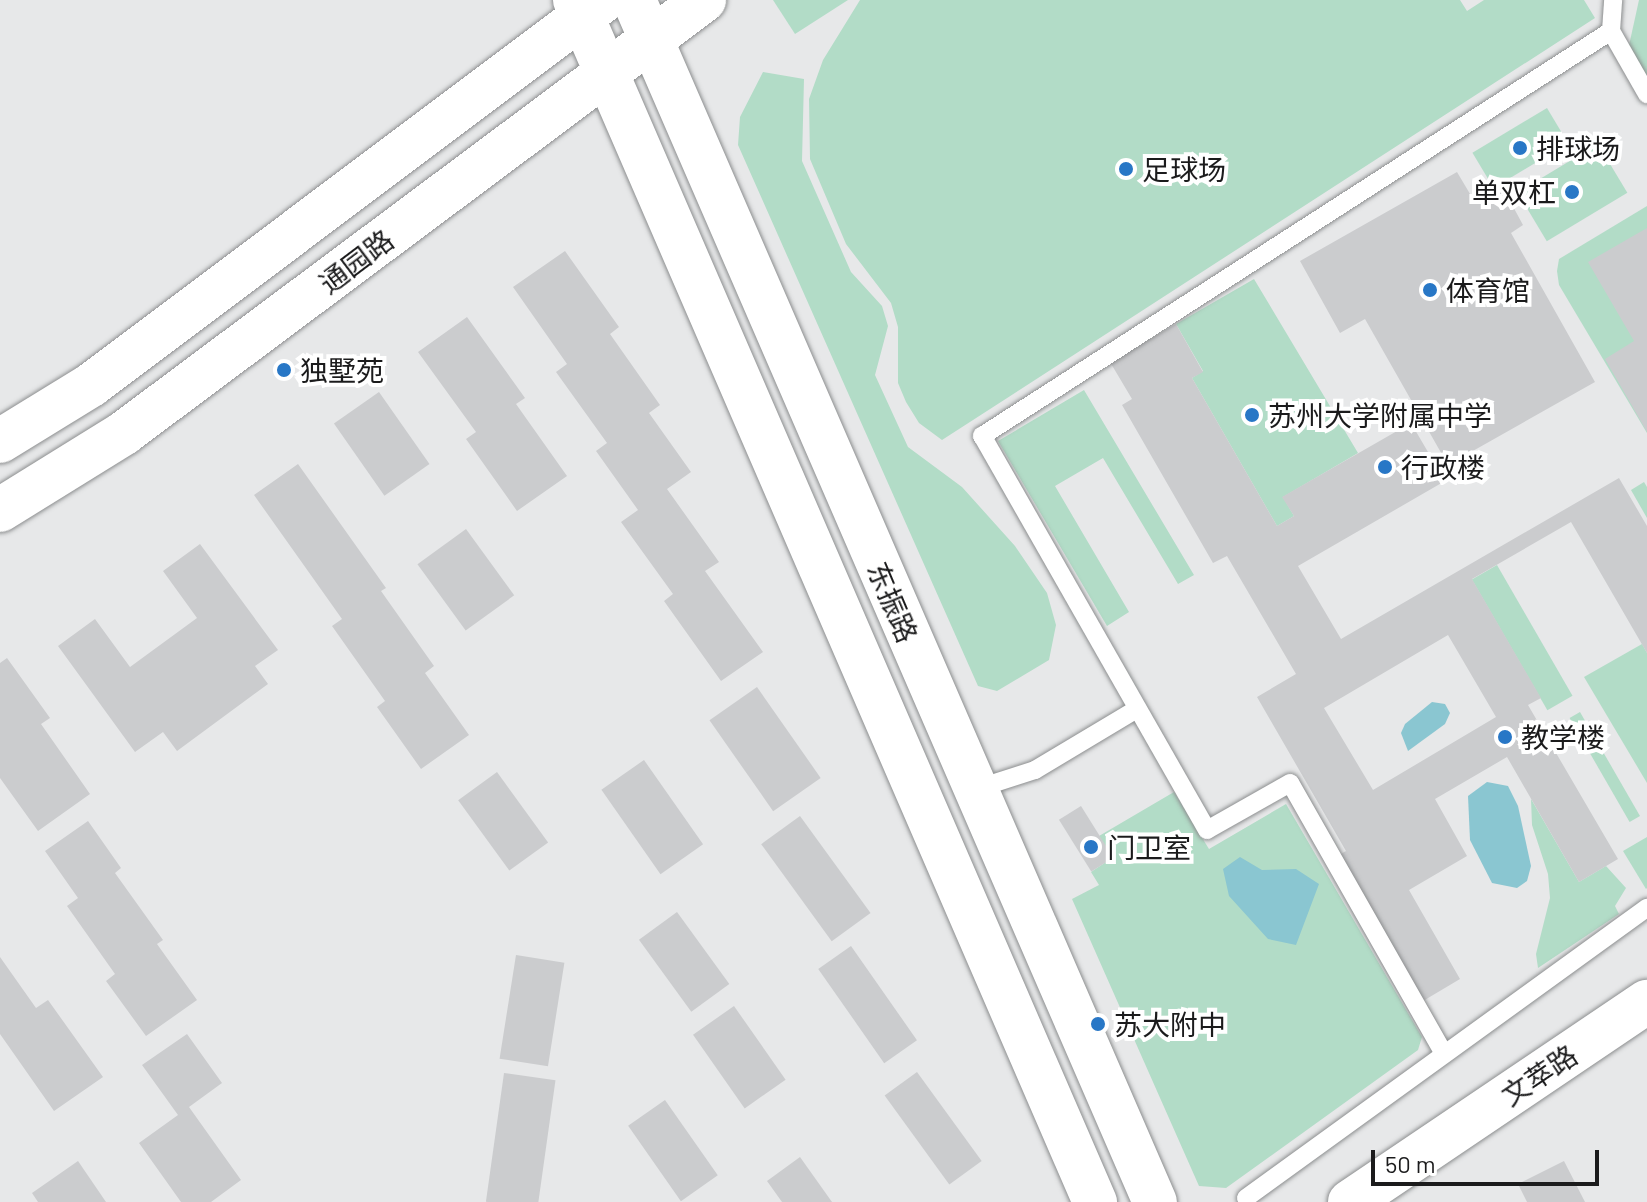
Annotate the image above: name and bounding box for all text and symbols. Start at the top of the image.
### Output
place label: 排球场 [1536,131,1620,165]
marker: 排球场 [1511,139,1529,157]
place label: 足球场 [1142,152,1226,186]
marker: 足球场 [1117,160,1135,178]
place label: 单双杠 [1472,175,1556,209]
marker: 单双杠 [1563,183,1581,201]
street label: 通园路 [312,222,400,300]
place label: 体育馆 [1446,273,1530,307]
marker: 体育馆 [1421,281,1439,299]
place label: 独墅苑 [300,353,384,387]
marker: 独墅苑 [275,361,293,379]
place label: 苏州大学附属中学 [1268,398,1492,432]
marker: 苏州大学附属中学 [1243,406,1261,424]
place label: 行政楼 [1401,450,1485,484]
marker: 行政楼 [1376,458,1394,476]
street label: 东振路 [861,557,925,647]
place label: 教学楼 [1521,720,1605,754]
marker: 教学楼 [1496,728,1514,746]
place label: 门卫室 [1107,830,1191,864]
marker: 门卫室 [1082,838,1100,856]
place label: 苏大附中 [1114,1007,1226,1041]
marker: 苏大附中 [1089,1015,1107,1033]
street label: 文萃路 [1495,1038,1583,1112]
scale bar [1375,1134,1603,1184]
text: 50 m [1385,1149,1436,1178]

